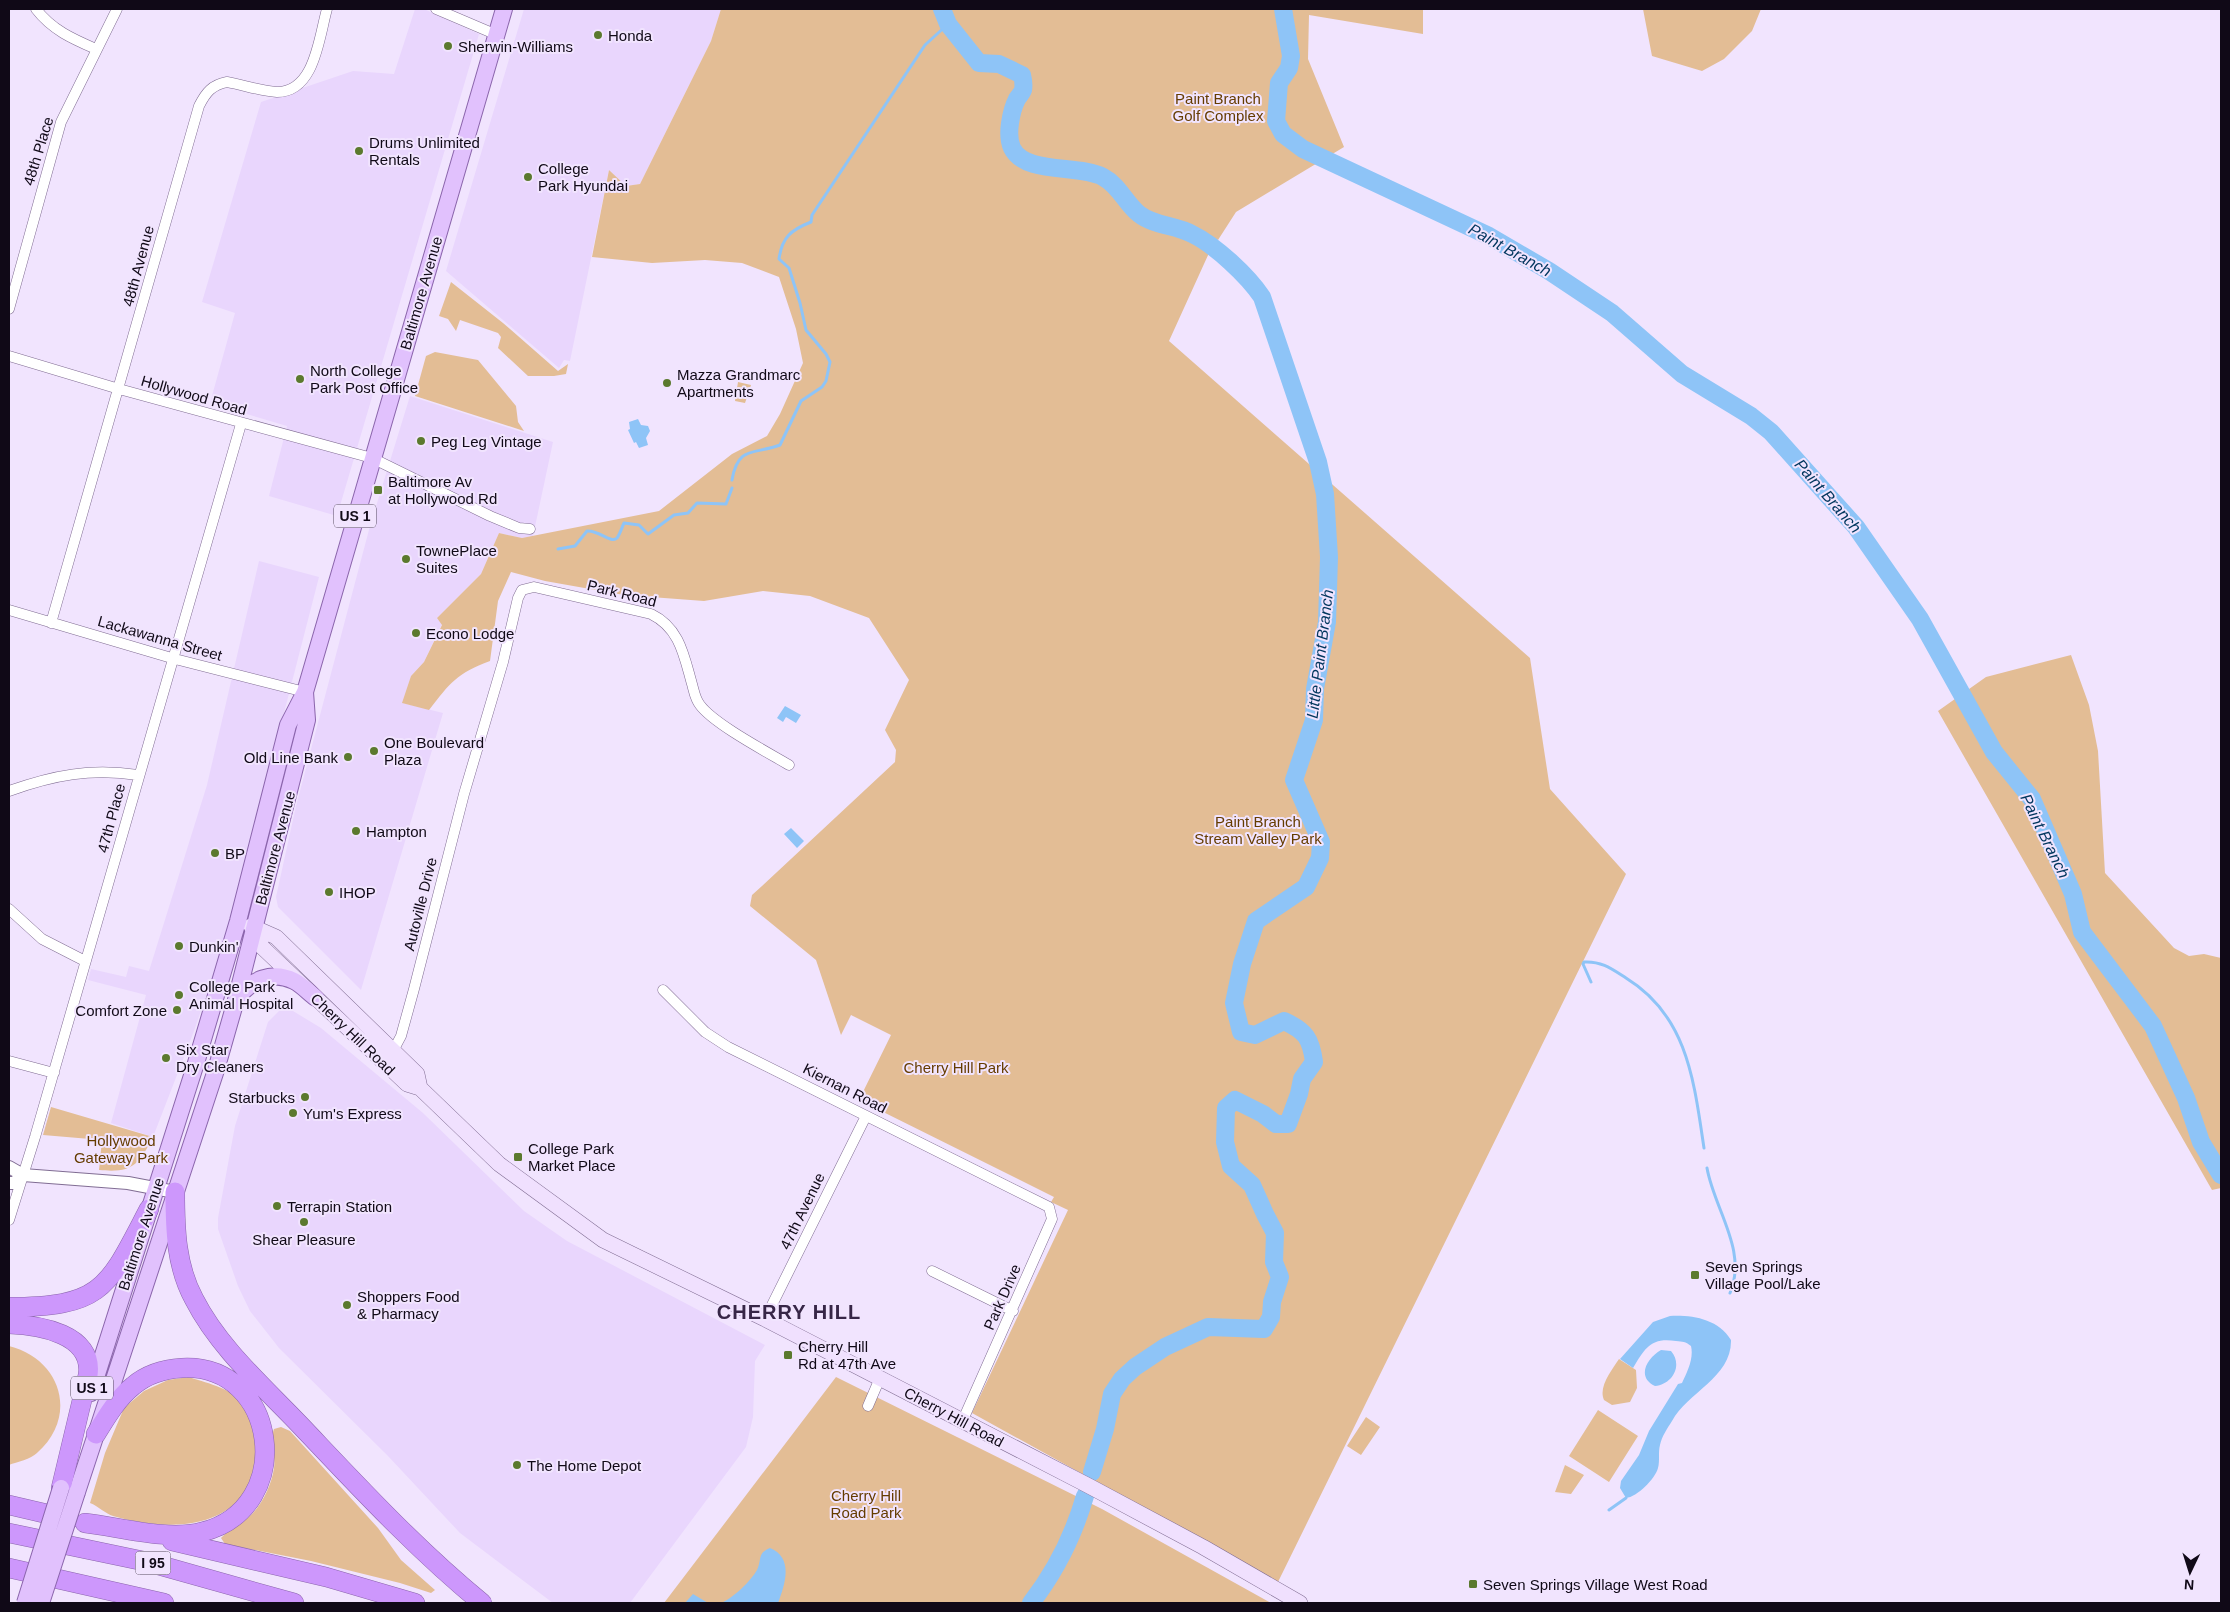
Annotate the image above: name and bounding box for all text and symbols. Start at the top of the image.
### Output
place label: Honda [608,27,653,44]
marker: Honda [592,29,604,41]
place label: Sherwin-Williams [458,38,573,55]
marker: Sherwin-Williams [442,40,454,52]
park label: Paint Branch Golf Complex [1173,90,1264,124]
street label: 48th Place [20,115,56,187]
place label: Drums Unlimited Rentals [369,134,480,168]
marker: Drums Unlimited Rentals [353,145,365,157]
place label: College Park Hyundai [538,160,628,194]
marker: College Park Hyundai [522,171,534,183]
water label: Paint Branch [1466,220,1554,280]
street label: 48th Avenue [119,224,157,308]
street label: Baltimore Avenue [397,234,445,352]
place label: North College Park Post Office [310,362,418,396]
place label: Mazza Grandmarc Apartments [677,366,801,400]
street label: Hollywood Road [139,372,249,418]
marker: North College Park Post Office [294,373,306,385]
marker: Mazza Grandmarc Apartments [661,377,673,389]
place label: Peg Leg Vintage [431,433,542,450]
marker: Peg Leg Vintage [415,435,427,447]
water label: Paint Branch [1792,456,1865,536]
place label: Baltimore Av at Hollywood Rd [388,473,497,507]
marker: Baltimore Av at Hollywood Rd [372,484,384,496]
road number: US 1 [334,504,376,528]
place label: TownePlace Suites [416,542,497,576]
marker: TownePlace Suites [400,553,412,565]
street label: Park Road [586,576,658,610]
water label: Little Paint Branch [1304,588,1336,719]
street label: Lackawanna Street [96,612,225,664]
place label: Econo Lodge [426,625,514,642]
marker: Econo Lodge [410,627,422,639]
place label: One Boulevard Plaza [384,734,484,768]
marker: One Boulevard Plaza [368,745,380,757]
place label: Old Line Bank [244,749,338,766]
marker: Old Line Bank [342,751,354,763]
street label: 47th Place [94,782,128,854]
street label: Baltimore Avenue [252,789,298,907]
water label: Paint Branch [2017,791,2073,881]
park label: Paint Branch Stream Valley Park [1194,813,1322,847]
place label: Hampton [366,823,427,840]
marker: Hampton [350,825,362,837]
place label: BP [225,845,245,862]
marker: BP [209,847,221,859]
street label: Autoville Drive [400,855,440,953]
place label: IHOP [339,884,376,901]
marker: IHOP [323,886,335,898]
place label: Dunkin' [189,938,239,955]
marker: Dunkin' [173,940,185,952]
place label: College Park Animal Hospital [189,978,293,1012]
marker: College Park Animal Hospital [173,989,185,1001]
street label: Cherry Hill Road [308,990,398,1078]
place label: Comfort Zone [75,1002,167,1019]
marker: Comfort Zone [171,1004,183,1016]
place label: Six Star Dry Cleaners [176,1041,264,1075]
marker: Six Star Dry Cleaners [160,1052,172,1064]
park label: Cherry Hill Park [903,1059,1009,1076]
street label: Kiernan Road [800,1060,890,1116]
place label: Starbucks [228,1089,295,1106]
marker: Starbucks [299,1091,311,1103]
place label: Yum's Express [303,1105,402,1122]
marker: Yum's Express [287,1107,299,1119]
park label: Hollywood Gateway Park [74,1132,169,1166]
place label: College Park Market Place [528,1140,616,1174]
marker: College Park Market Place [512,1151,524,1163]
street label: 47th Avenue [776,1170,828,1252]
street label: Baltimore Avenue [115,1176,167,1292]
place label: Terrapin Station [287,1198,392,1215]
marker: Terrapin Station [271,1200,283,1212]
marker: Shear Pleasure [298,1216,310,1228]
place label: Shear Pleasure [252,1231,356,1248]
place label: Seven Springs Village Pool/Lake [1705,1258,1821,1292]
street label: Park Drive [980,1262,1024,1332]
marker: Seven Springs Village Pool/Lake [1689,1269,1701,1281]
place label: Shoppers Food & Pharmacy [357,1288,460,1322]
marker: Shoppers Food & Pharmacy [341,1299,353,1311]
district label: CHERRY HILL [717,1301,861,1323]
place label: Cherry Hill Rd at 47th Ave [798,1338,896,1372]
marker: Cherry Hill Rd at 47th Ave [782,1349,794,1361]
road number: US 1 [71,1376,113,1400]
street label: Cherry Hill Road [901,1384,1007,1450]
place label: The Home Depot [527,1457,642,1474]
marker: The Home Depot [511,1459,523,1471]
park label: Cherry Hill Road Park [831,1487,902,1521]
north arrow [2165,1547,2215,1597]
road number: I 95 [136,1552,170,1575]
place label: Seven Springs Village West Road [1483,1576,1708,1593]
text: N [2183,1577,2195,1593]
marker: Seven Springs Village West Road [1467,1578,1479,1590]

